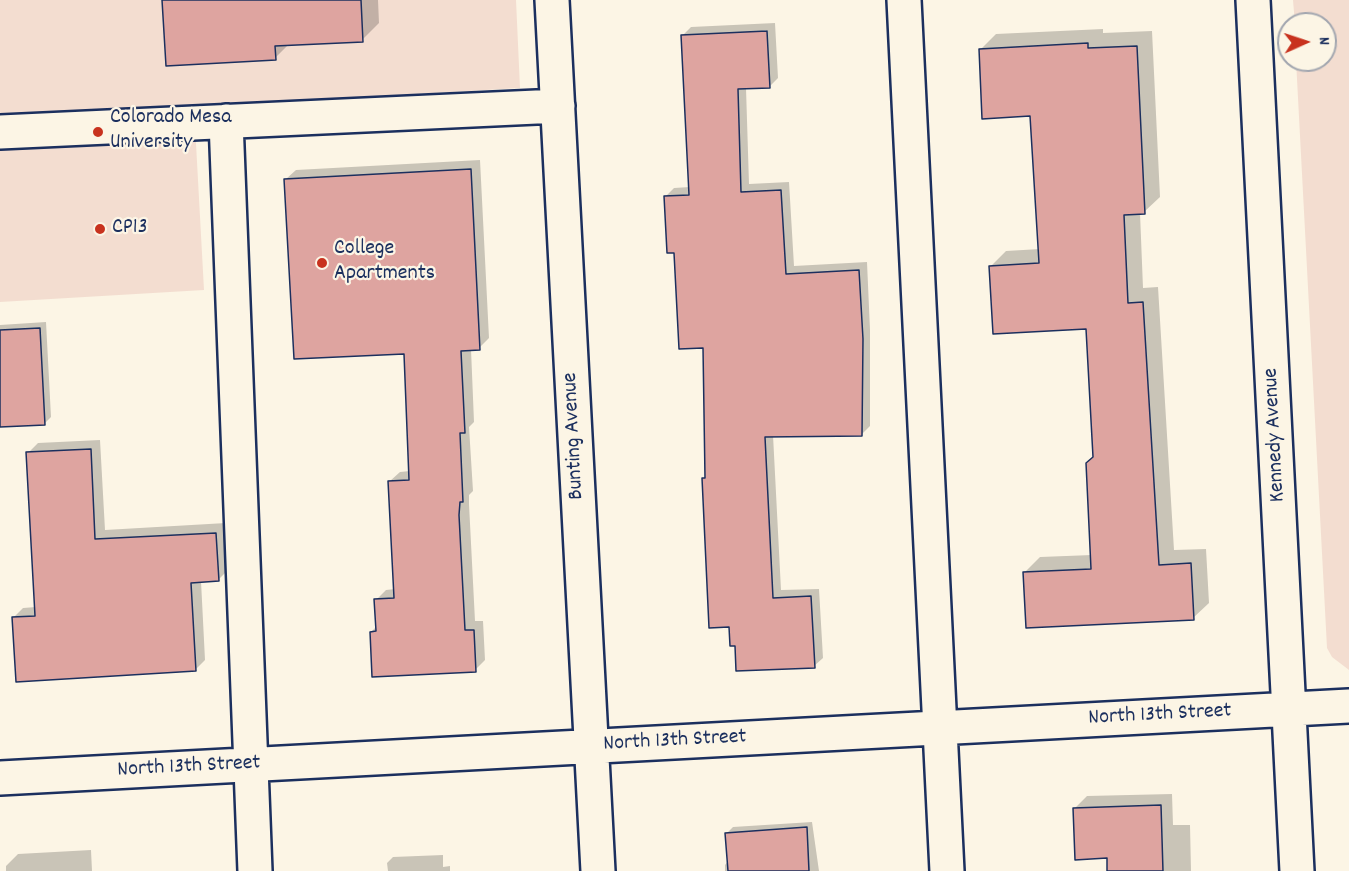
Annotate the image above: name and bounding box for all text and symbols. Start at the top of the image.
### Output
north arrow [1277,12,1337,72]
text: N [1312,37,1335,46]
place label: Colorado Mesa University [110,106,231,158]
marker: Colorado Mesa University [91,125,105,139]
place label: CP13 [112,216,147,242]
marker: CP13 [93,222,107,236]
place label: College Apartments [334,237,435,288]
marker: College Apartments [315,256,329,270]
street label: Kennedy Avenue [1259,367,1293,503]
street label: Bunting Avenue [558,372,592,500]
street label: North 13th Street [1088,699,1232,733]
street label: North 13th Street [603,725,747,759]
street label: North 13th Street [117,751,261,785]

